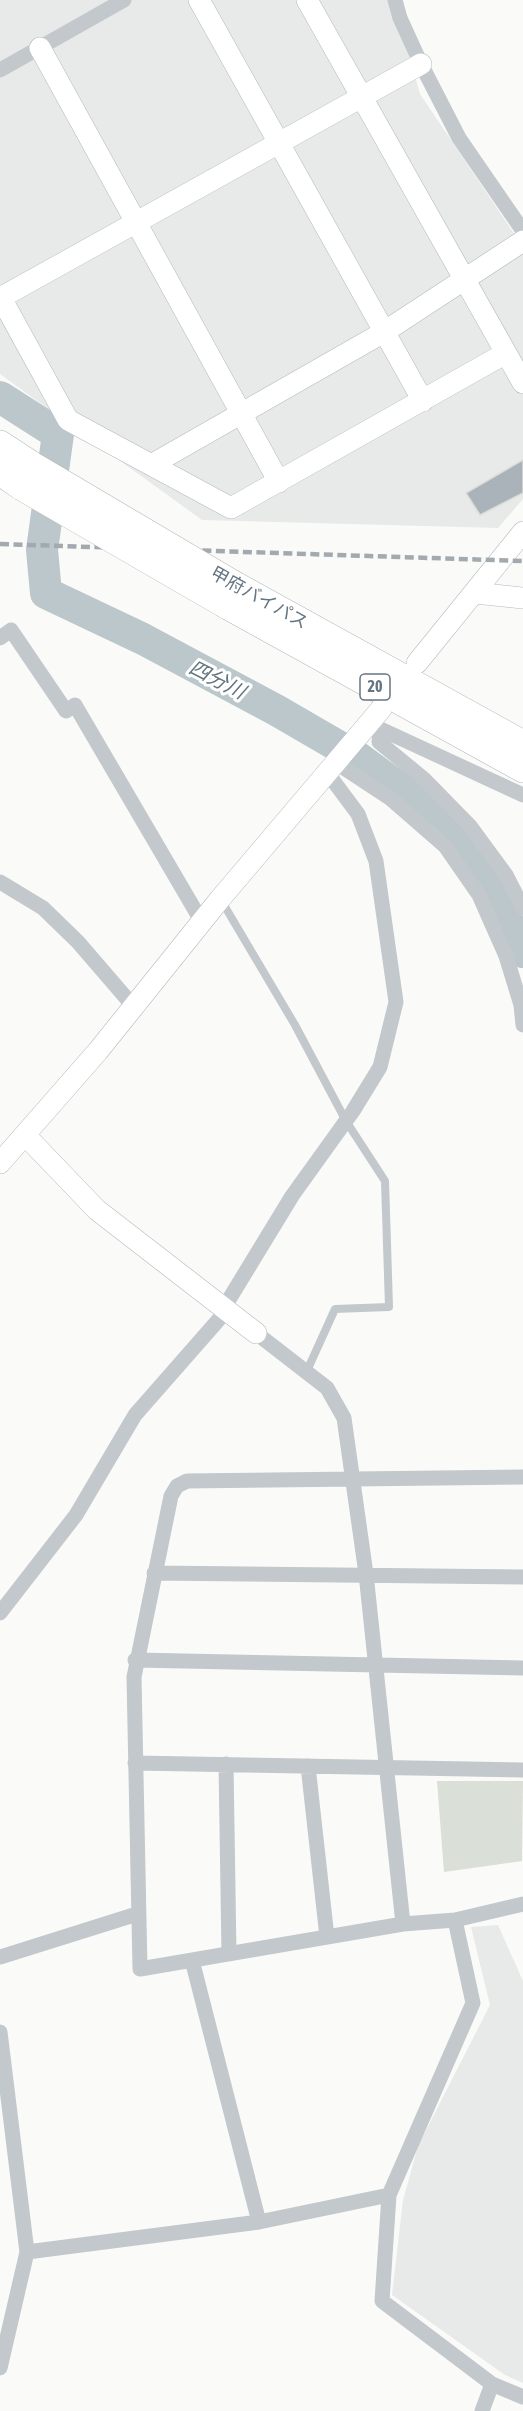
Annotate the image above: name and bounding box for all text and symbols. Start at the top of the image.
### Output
street label: 甲府バイパス [207,562,311,634]
water label: 四分川 [185,656,249,704]
road number: 20 [360,674,390,700]

